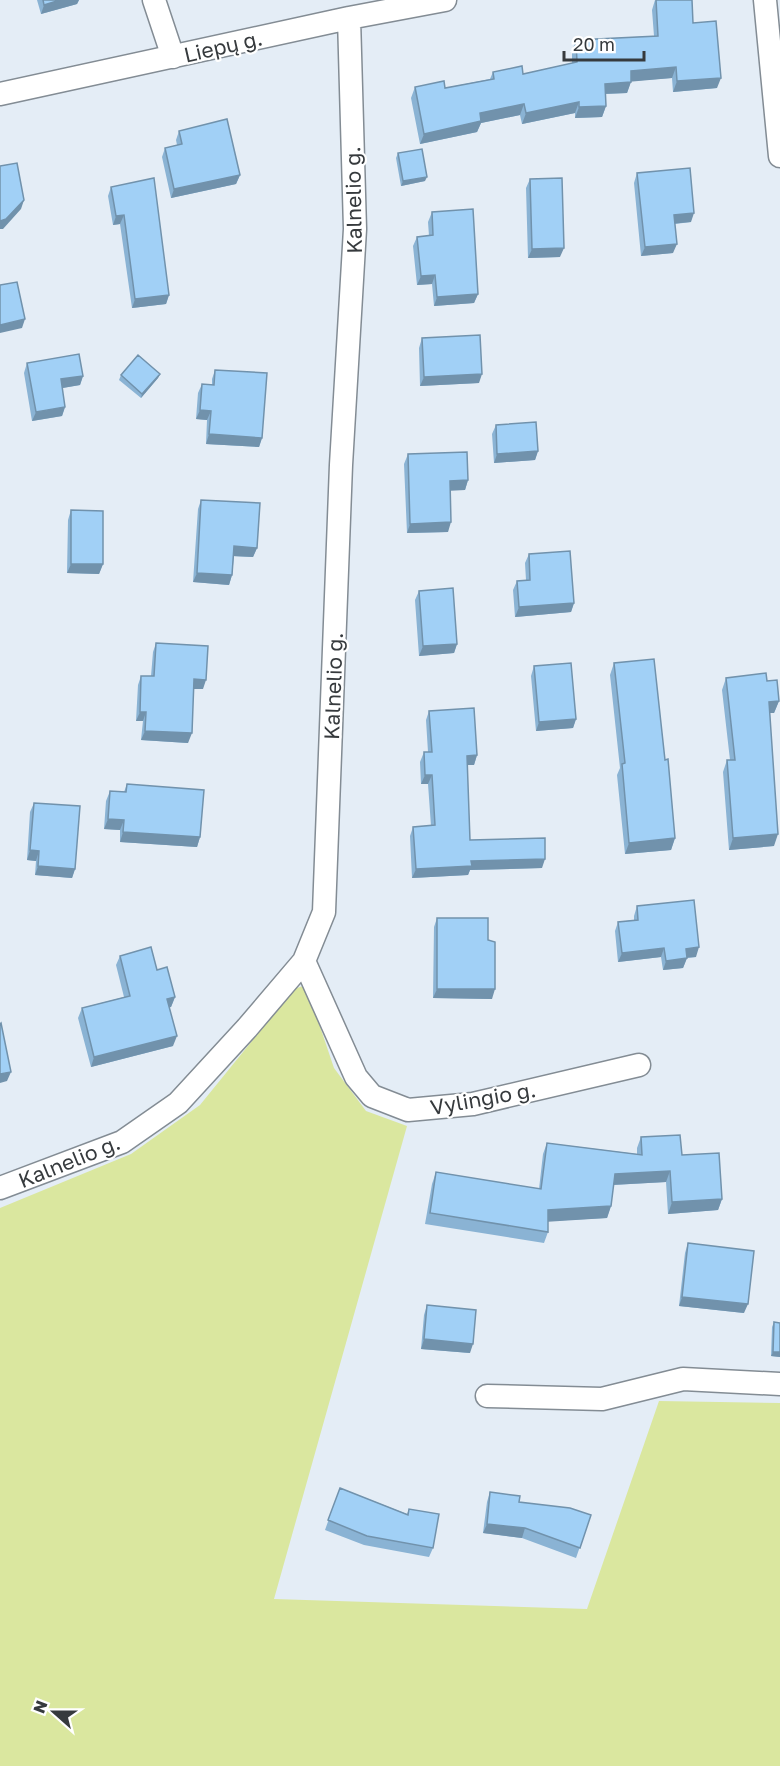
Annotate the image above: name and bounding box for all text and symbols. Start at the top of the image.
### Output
street label: Liepų g. [181,24,265,68]
scale bar [564,24,644,62]
text: 20 m [573,33,615,55]
street label: Kalnelio g. [339,146,367,254]
street label: Kalnelio g. [318,632,348,740]
street label: Vylingio g. [428,1076,538,1120]
street label: Kalnelio g. [14,1129,124,1193]
north arrow [24,1682,84,1742]
text: N [28,1697,52,1716]

